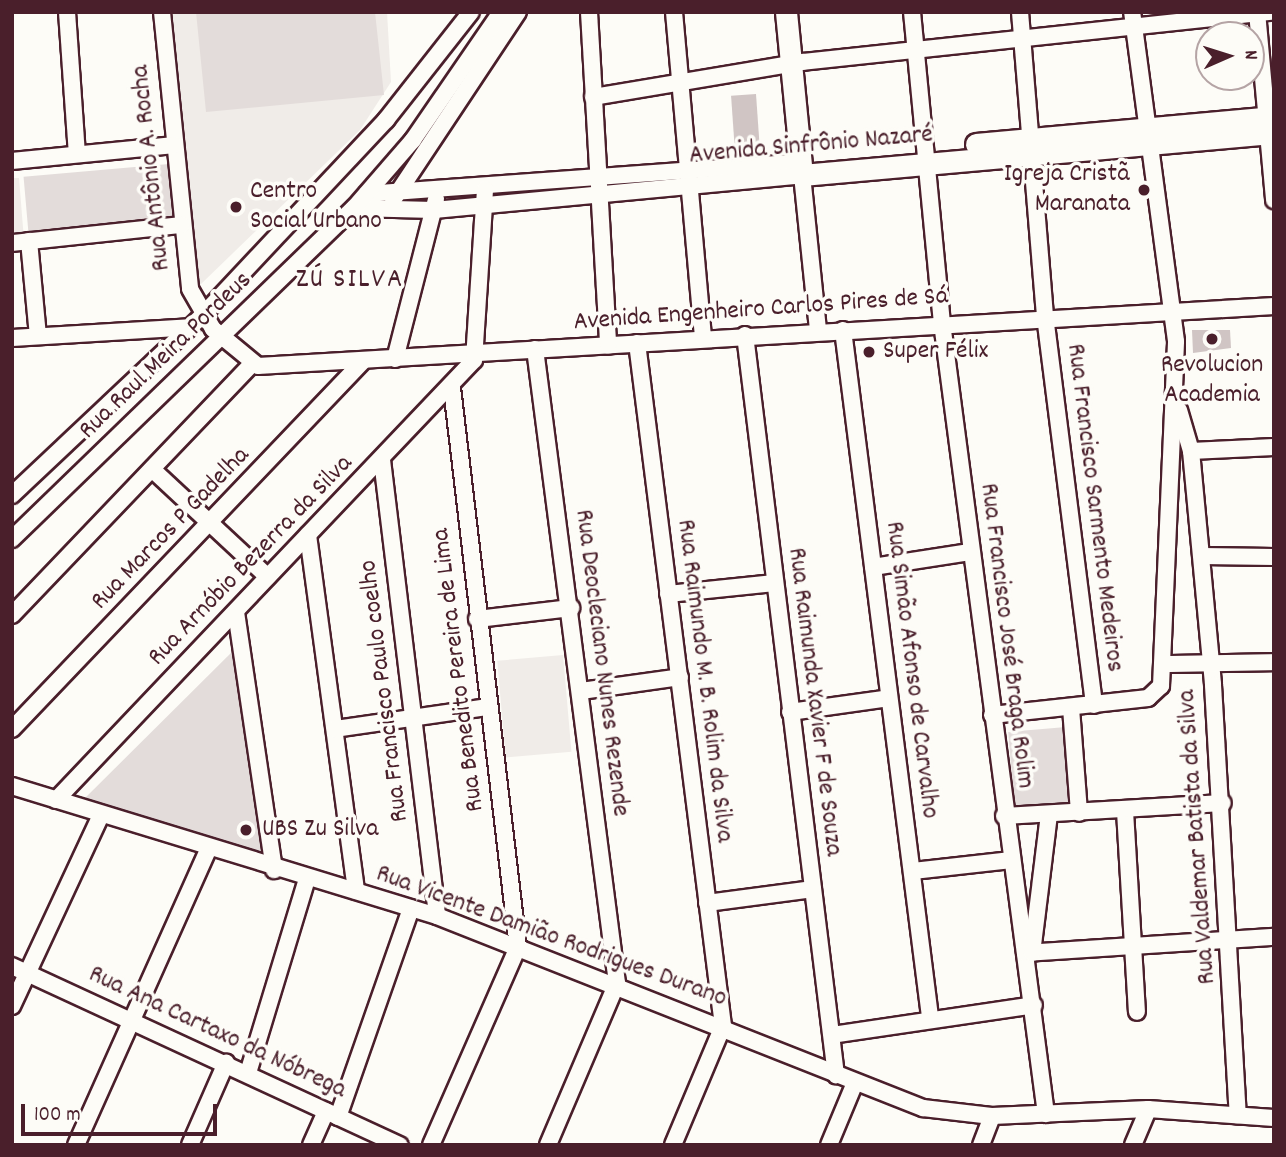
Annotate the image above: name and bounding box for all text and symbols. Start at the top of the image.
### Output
north arrow [1195,21,1265,91]
text: N [1236,50,1263,60]
street label: Rua Antônio A. Rocha [126,63,178,273]
street label: Avenida Sinfrônio Nazaré [688,120,934,172]
place label: Igreja Cristã Maranata [1004,159,1130,220]
place label: Centro Social Urbano [250,176,382,238]
marker: Igreja Cristã Maranata [1136,182,1152,198]
marker: Centro Social Urbano [228,199,244,215]
district label: ZÚ SILVA [297,264,403,298]
street label: Rua Raul Meira Pordeus [73,265,259,447]
street label: Avenida Engenheiro Carlos Pires de Sá [573,281,949,339]
marker: Revolucion Academia [1204,331,1220,347]
place label: Super Félix [883,336,988,368]
street label: Rua Francisco Sarmento Medeiros [1058,342,1130,674]
marker: Super Félix [861,344,877,360]
place label: Revolucion Academia [1161,350,1263,412]
street label: Rua Marcos P Gadelha [85,441,257,617]
street label: Rua Arnóbio Bezerra da Silva [142,449,360,673]
street label: Rua Francisco José Braga Rolim [972,482,1040,790]
street label: Rua Deocleciano Nunes Rezende [567,508,635,818]
street label: Rua Raimundo M. B. Rolim da Silva [669,518,739,844]
street label: Rua Simão Afonso de Carvalho [877,520,945,820]
street label: Rua Benedito Pereira de Lima [426,527,492,813]
street label: Rua Raimunda Xavier F de Souza [780,546,848,858]
street label: Rua Francisco Paulo coelho [353,558,417,824]
street label: Rua Valdemar Batista da Silva [1172,689,1224,985]
place label: UBS Zu Silva [262,814,378,846]
marker: UBS Zu Silva [236,820,256,840]
street label: Rua Vicente Damião Rodrigues Durano [371,859,731,1015]
street label: Rua Ana Cartaxo da Nóbrega [83,960,351,1106]
scale bar [24,1090,220,1134]
text: 100 m [34,1101,81,1131]

